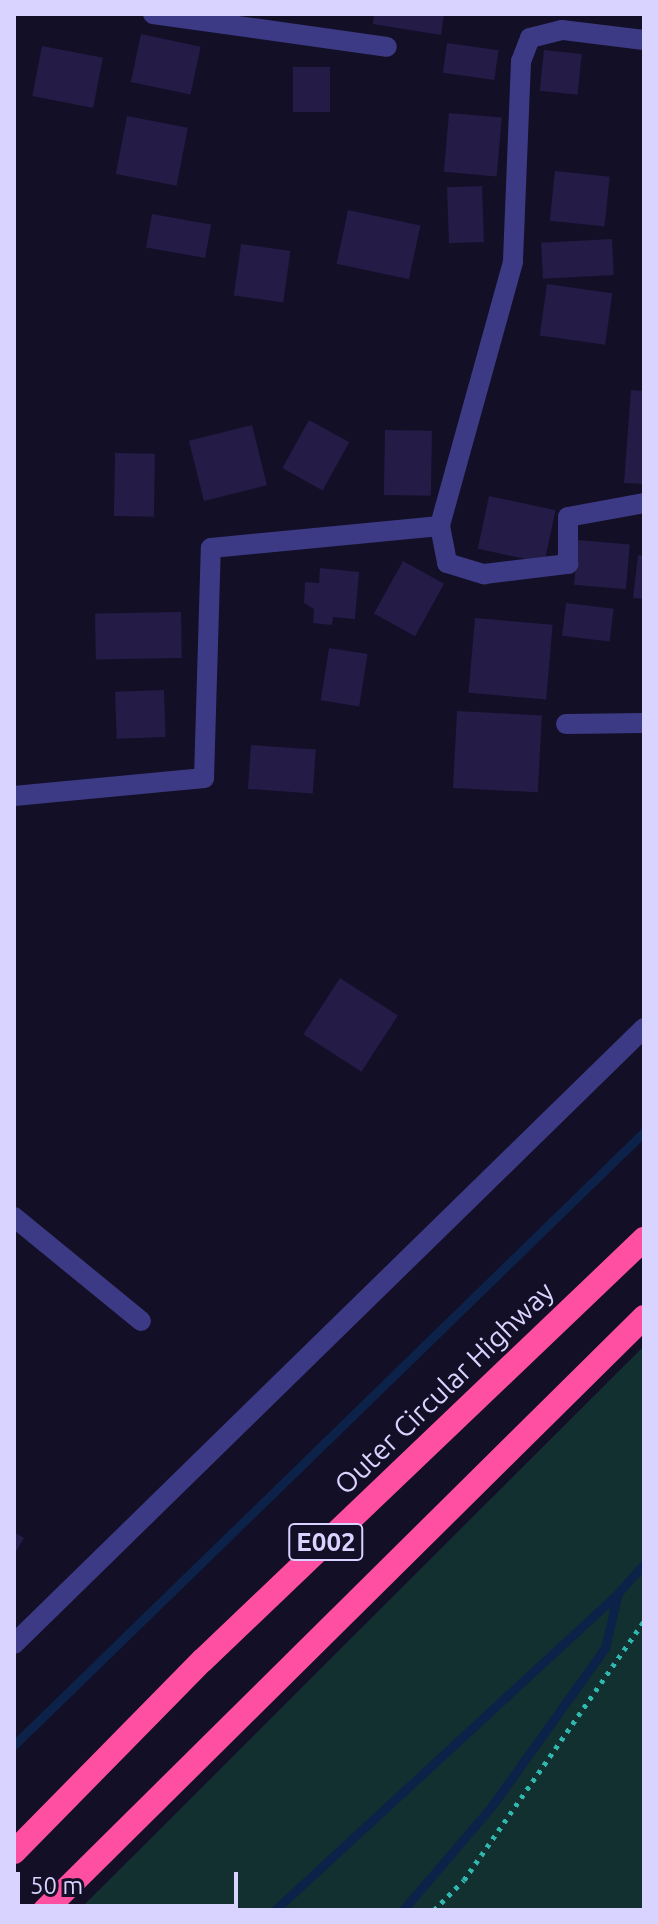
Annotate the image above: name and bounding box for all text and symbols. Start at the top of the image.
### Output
street label: Outer Circular Highway [328,1275,560,1501]
road number: E002 [288,1520,364,1564]
scale bar [20,1856,242,1906]
text: 50 m [30,1872,83,1899]

